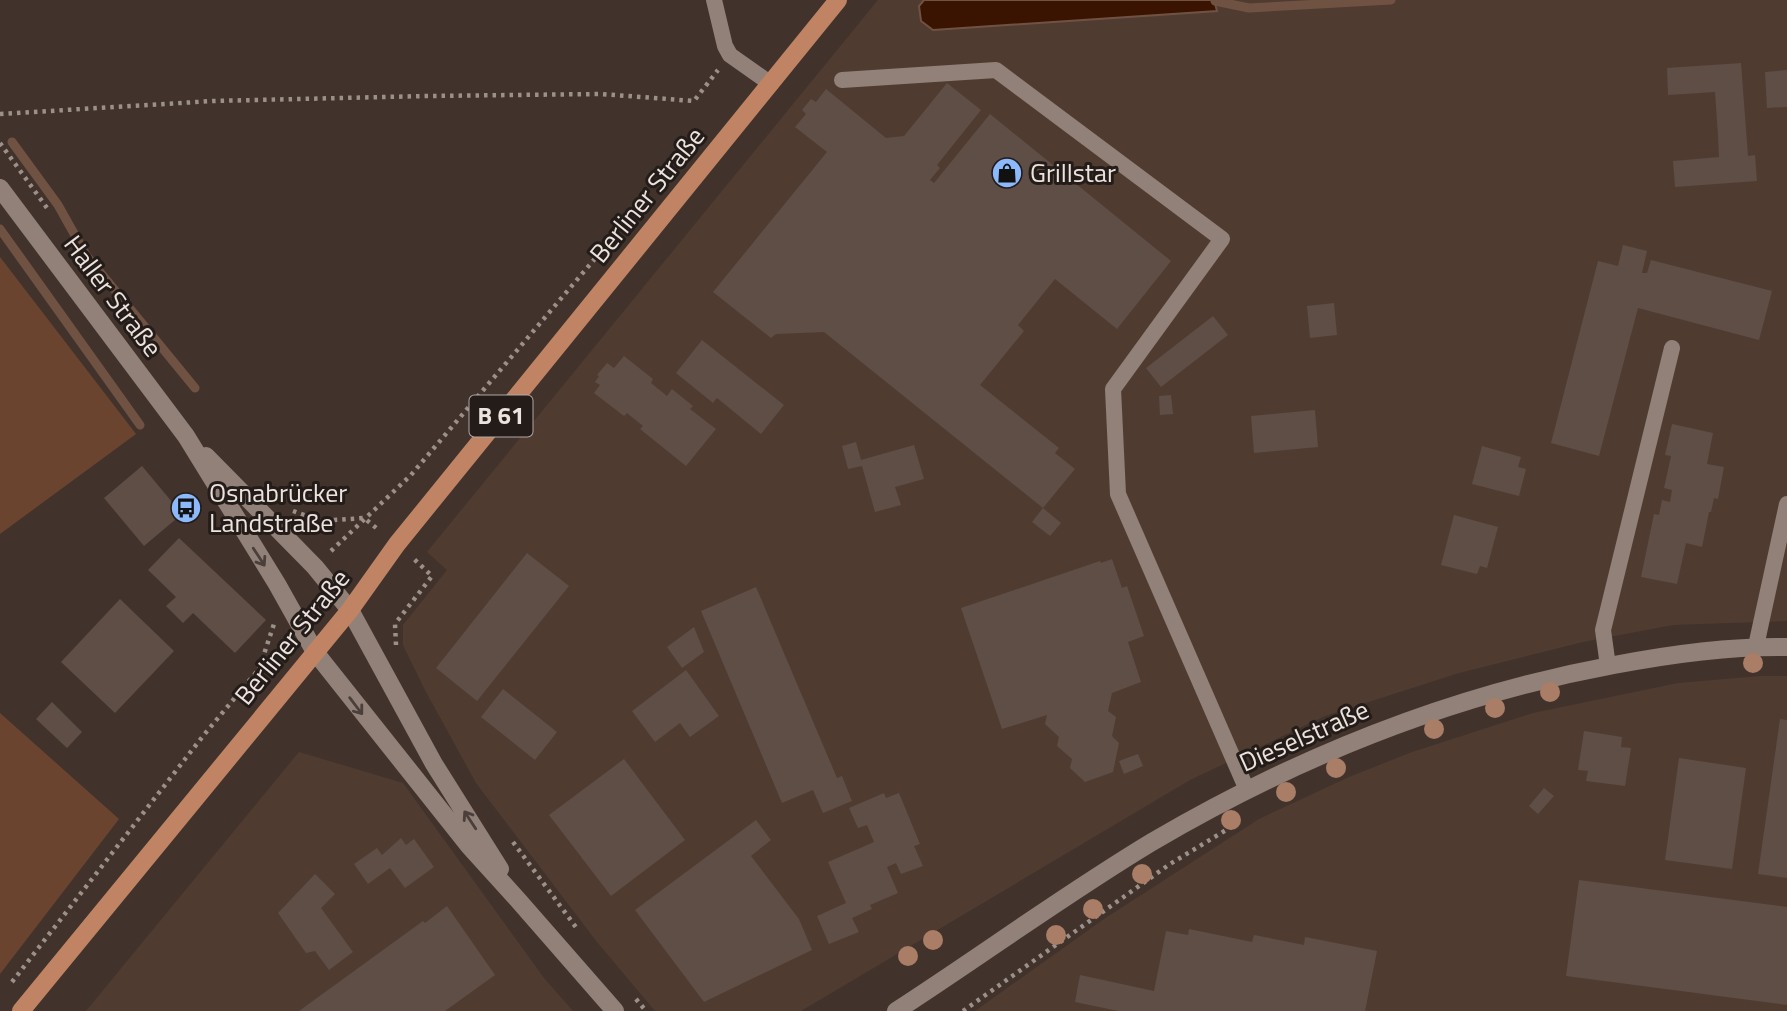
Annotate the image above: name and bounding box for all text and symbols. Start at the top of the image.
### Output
street label: Berliner Straße [580,118,714,271]
place label: Grillstar [1030,153,1116,192]
shop icon: Grillstar [990,156,1024,190]
street label: Haller Straße [55,227,172,365]
road number: B 61 [470,396,532,436]
place label: Osnabrücker Landstraße [209,473,347,542]
bus stop icon: Osnabrücker Landstraße [169,491,203,525]
one-way arrow [252,547,267,566]
street label: Berliner Straße [225,560,359,713]
street label: Dieselstraße [1233,690,1375,781]
one-way arrow [349,697,364,715]
one-way arrow [463,811,477,831]

